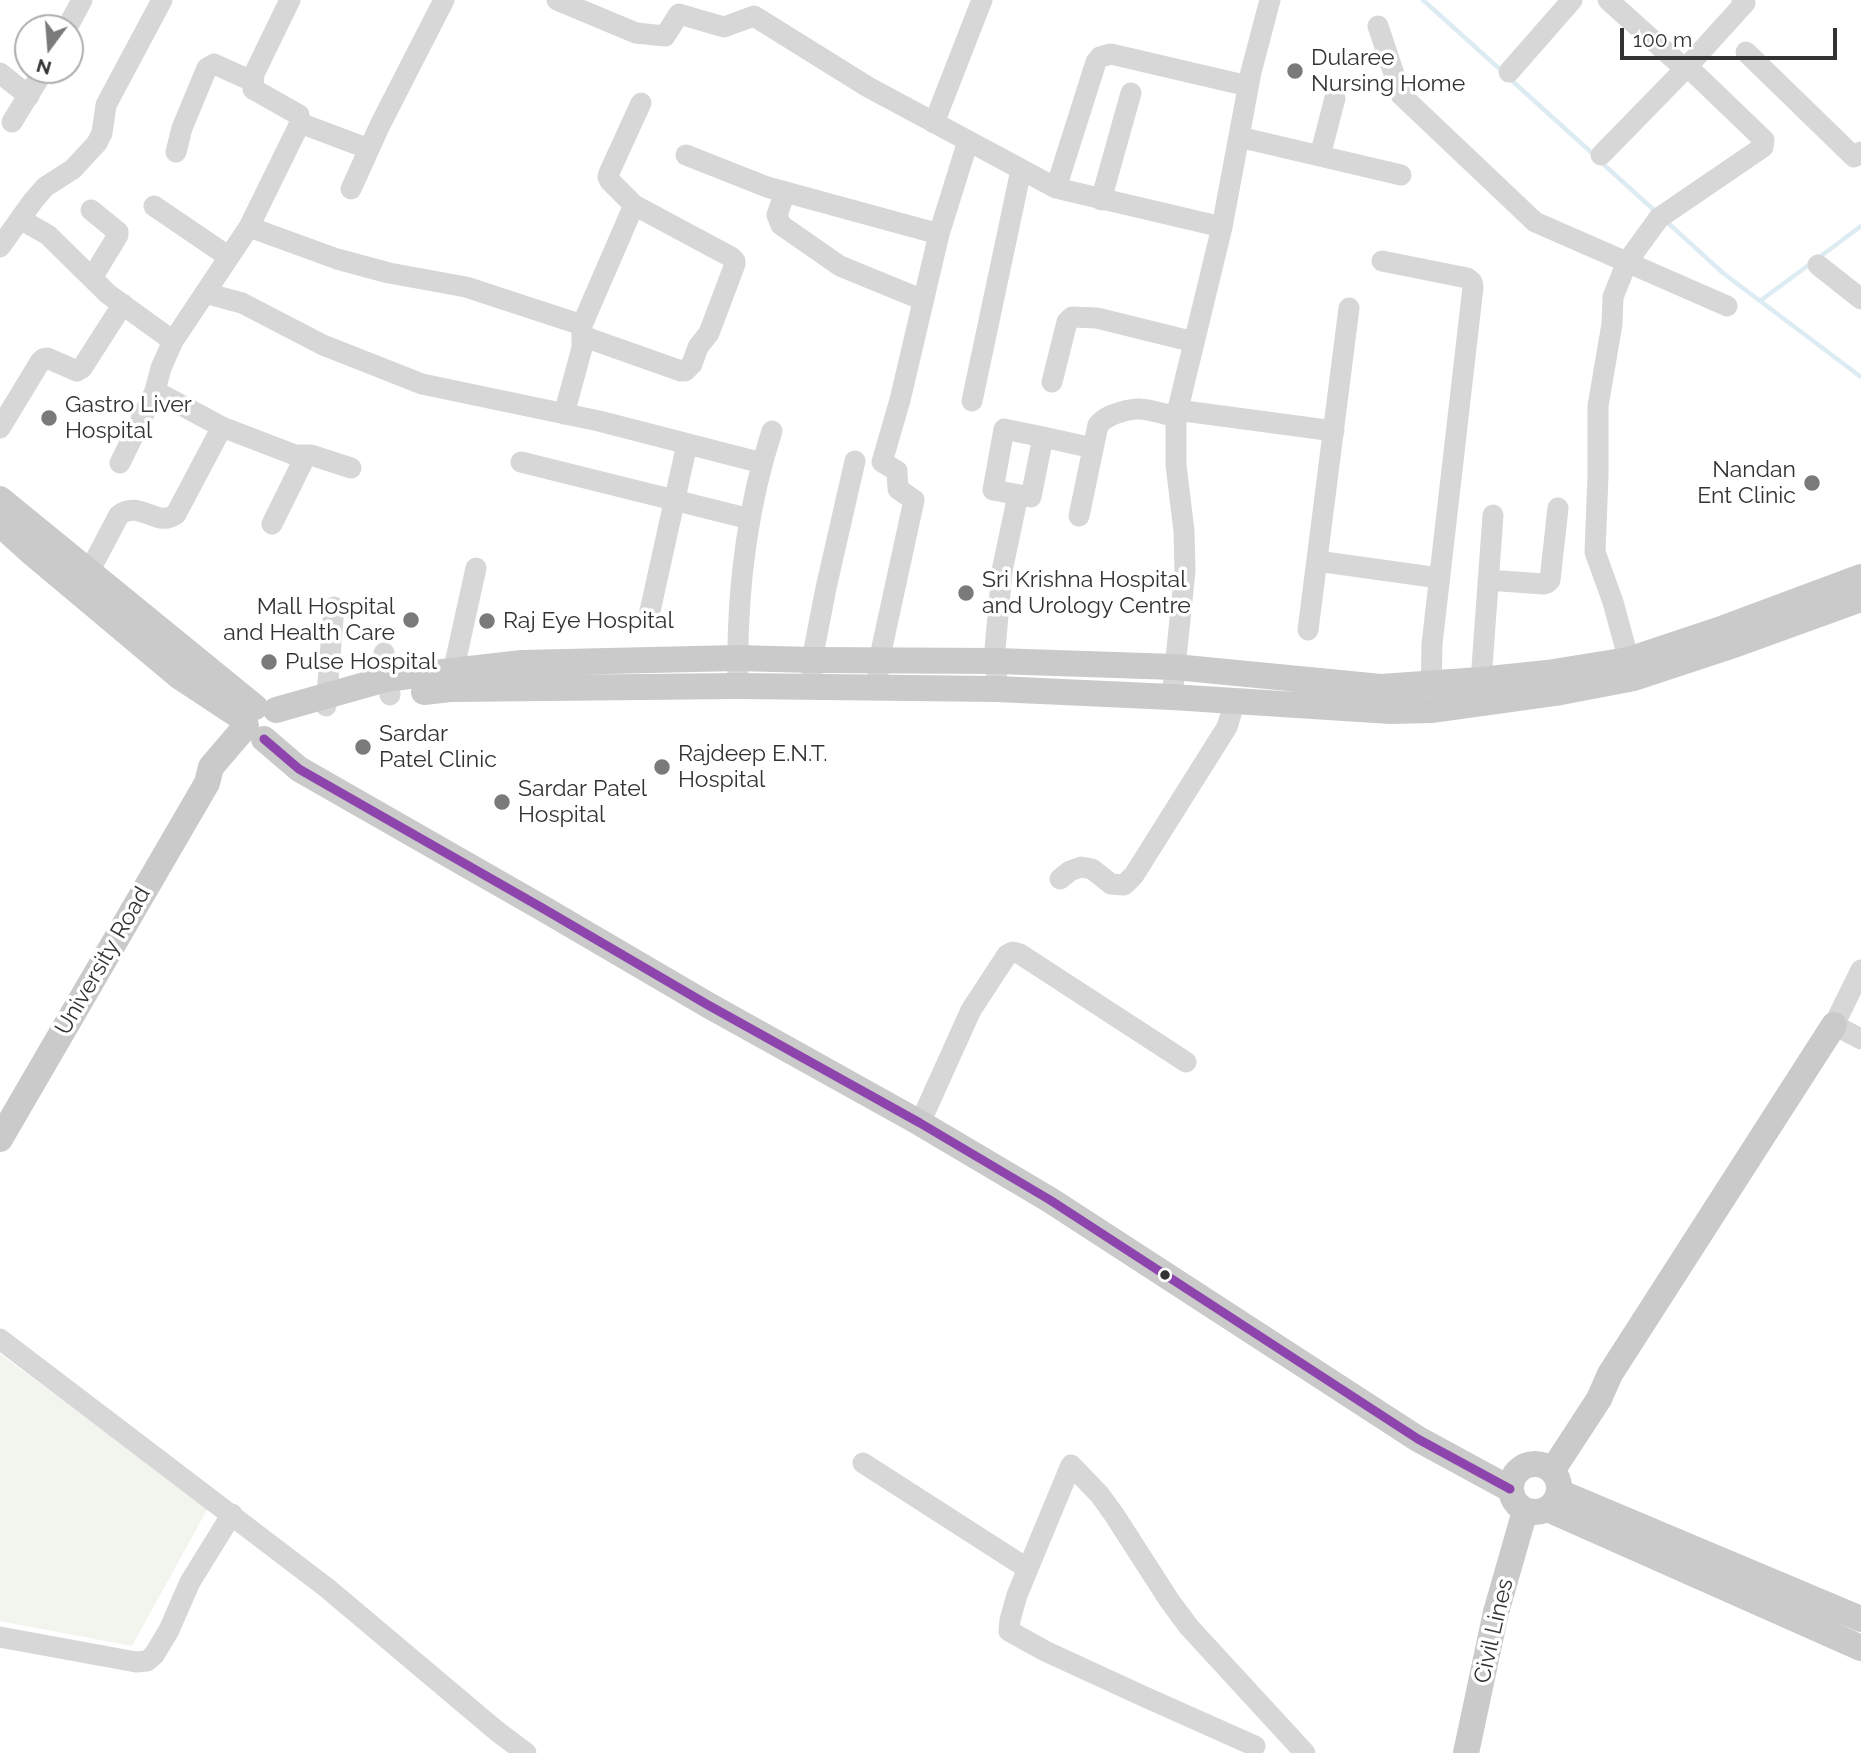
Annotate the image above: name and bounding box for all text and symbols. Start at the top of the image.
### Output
north arrow [14,14,84,84]
scale bar [1623,14,1840,58]
text: 100 m [1633,27,1692,52]
place label: Dularee Nursing Home [1311,44,1465,98]
text: N [34,55,54,80]
marker: Dularee Nursing Home [1285,61,1305,81]
place label: Gastro Liver Hospital [65,391,192,445]
marker: Gastro Liver Hospital [39,408,59,428]
place label: Nandan Ent Clinic [1697,456,1796,510]
marker: Nandan Ent Clinic [1802,473,1822,493]
place label: Sri Krishna Hospital and Urology Centre [982,566,1191,620]
marker: Sri Krishna Hospital and Urology Centre [956,583,976,603]
place label: Mall Hospital and Health Care [223,593,395,647]
place label: Raj Eye Hospital [503,607,674,635]
marker: Mall Hospital and Health Care [401,610,421,630]
marker: Raj Eye Hospital [477,611,497,631]
place label: Pulse Hospital [285,648,437,676]
marker: Pulse Hospital [259,652,279,672]
place label: Sardar Patel Clinic [379,720,497,774]
marker: Sardar Patel Clinic [353,737,373,757]
place label: Rajdeep E.N.T. Hospital [678,740,828,794]
marker: Rajdeep E.N.T. Hospital [652,757,672,777]
place label: Sardar Patel Hospital [518,775,647,829]
marker: Sardar Patel Hospital [492,792,512,812]
street label: University Road [49,882,157,1040]
unlabelled marker [1158,1268,1172,1282]
street label: Civil Lines [1469,1576,1519,1686]

